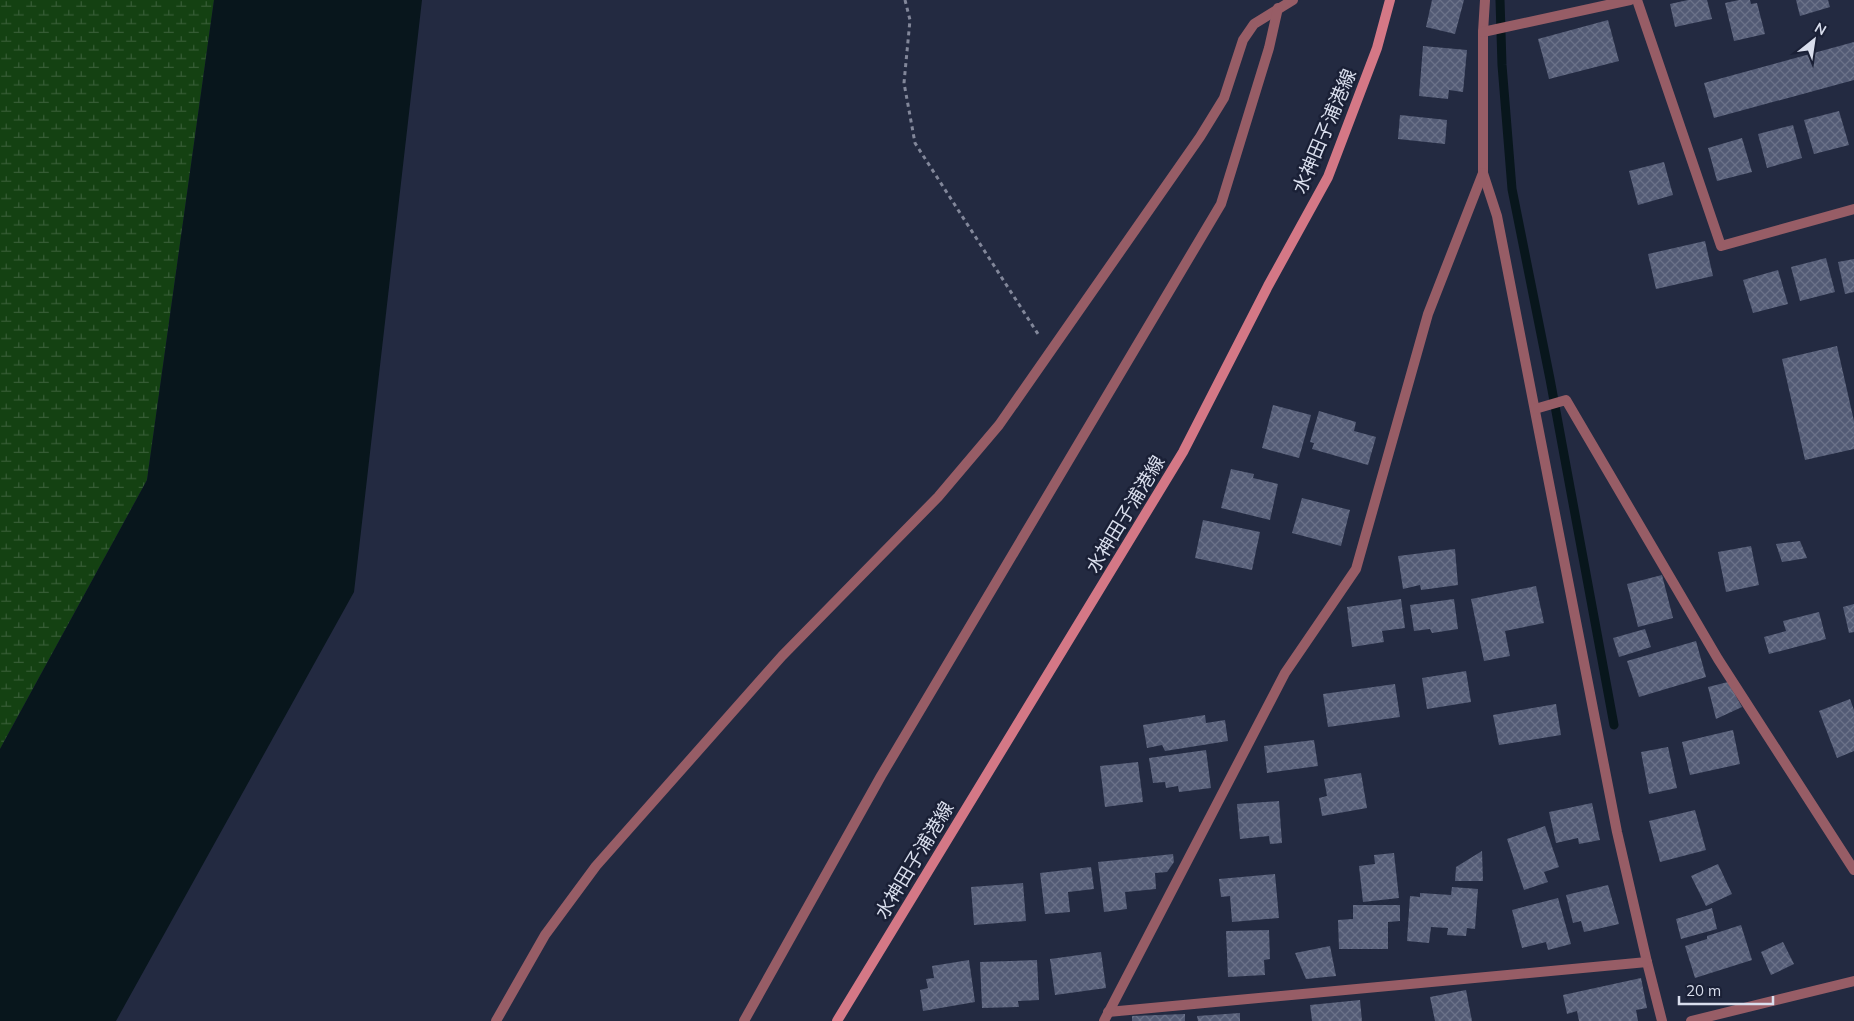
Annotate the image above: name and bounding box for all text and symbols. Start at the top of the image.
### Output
north arrow [1789,15,1839,65]
text: N [1811,18,1830,39]
street label: 水神田子浦港線 [1287,65,1361,197]
street label: 水神田子浦港線 [1080,451,1170,577]
street label: 水神田子浦港線 [869,797,959,923]
scale bar [1679,974,1773,1006]
text: 20 m [1686,981,1721,1000]

